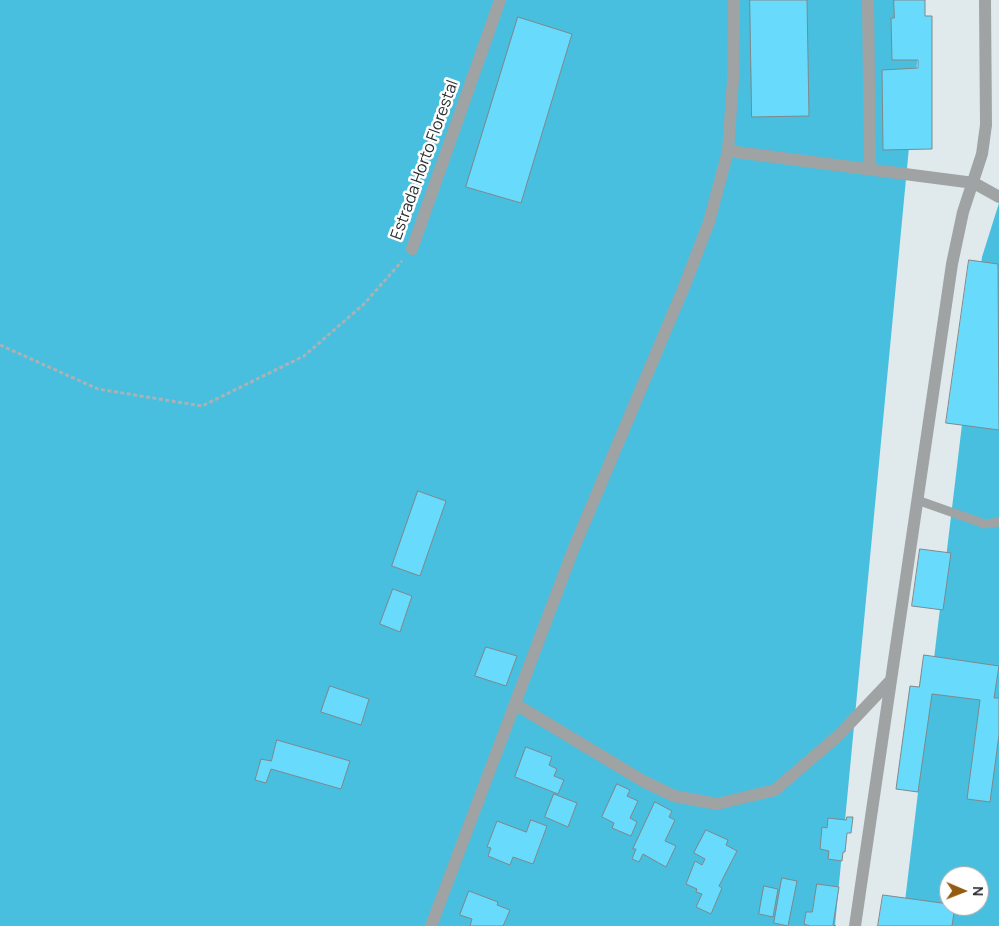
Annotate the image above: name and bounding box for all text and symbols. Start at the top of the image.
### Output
street label: Estrada Horto Florestal [387,78,463,242]
north arrow [939,866,989,916]
text: N [969,886,988,896]

